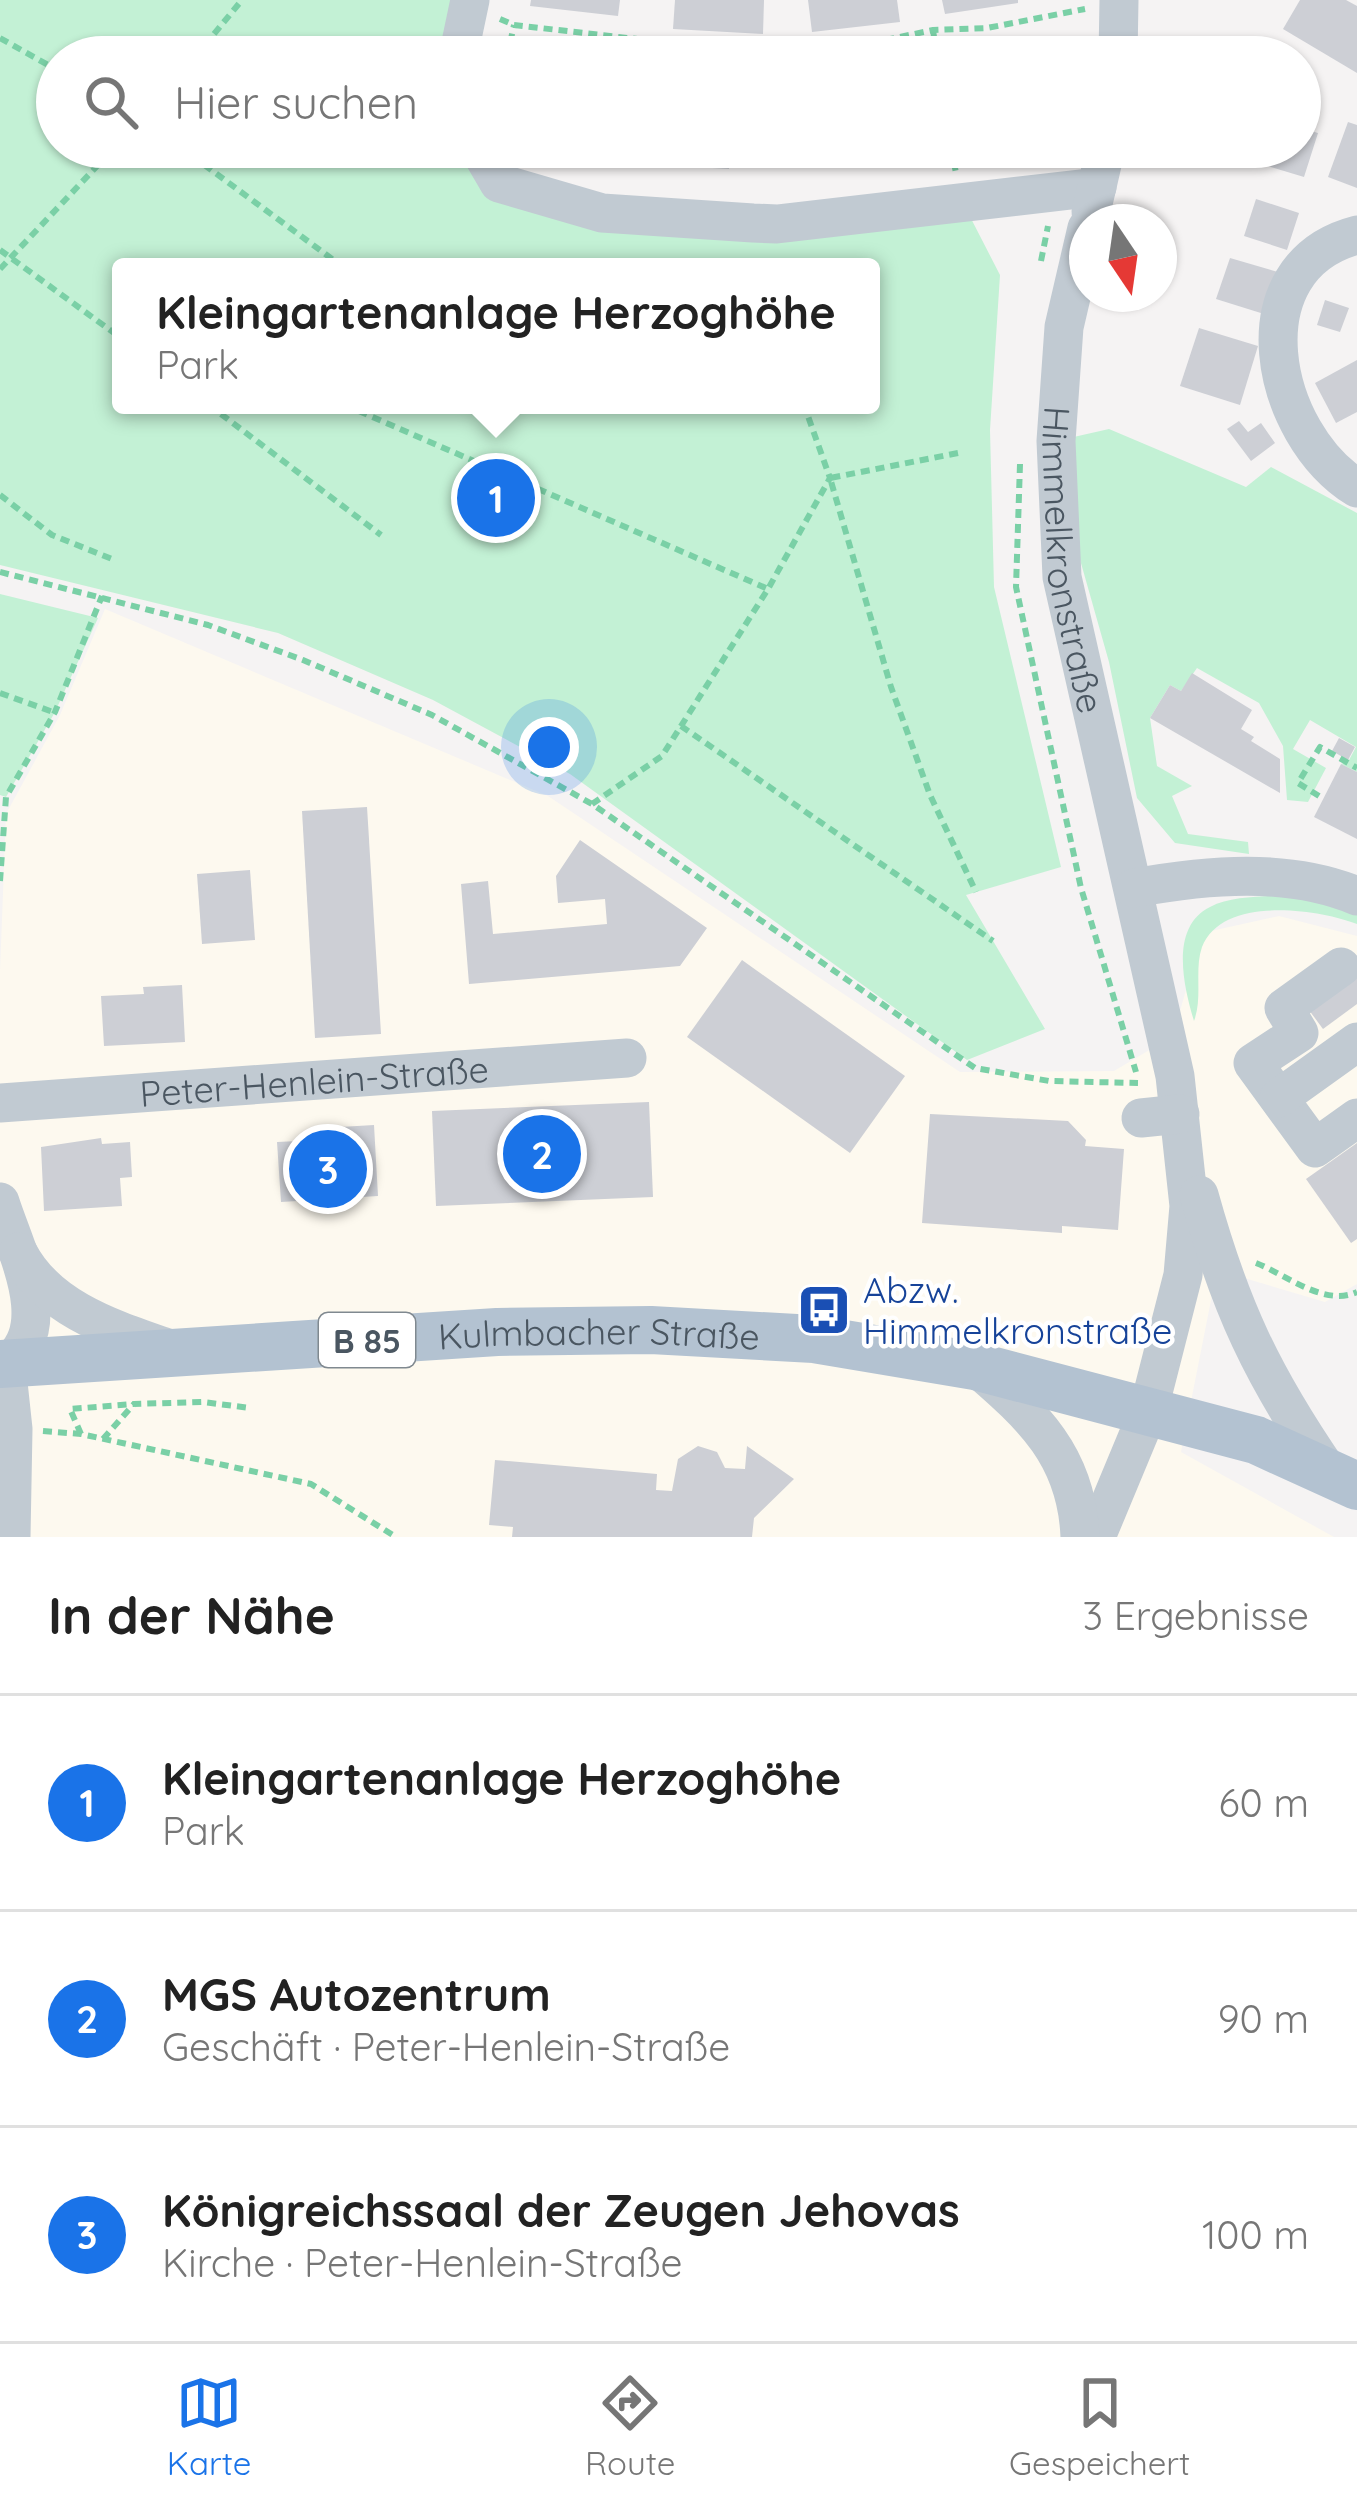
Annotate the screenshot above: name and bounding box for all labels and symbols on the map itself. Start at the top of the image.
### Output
north arrow [1069,204,1177,312]
street label: Himmelkronstraße [1033,405,1115,717]
pin: 1 [457,453,535,543]
your location [519,717,579,777]
street label: Peter-Henlein-Straße [138,1045,490,1115]
pin: 2 [503,1109,581,1199]
pin: 3 [289,1124,367,1214]
place label: Abzw. Himmelkronstraße [863,1267,1172,1353]
bus stop icon: Abzw. Himmelkronstraße [796,1282,852,1338]
street label: Kulmbacher Straße [437,1307,761,1358]
road number: B 85 [319,1313,415,1367]

